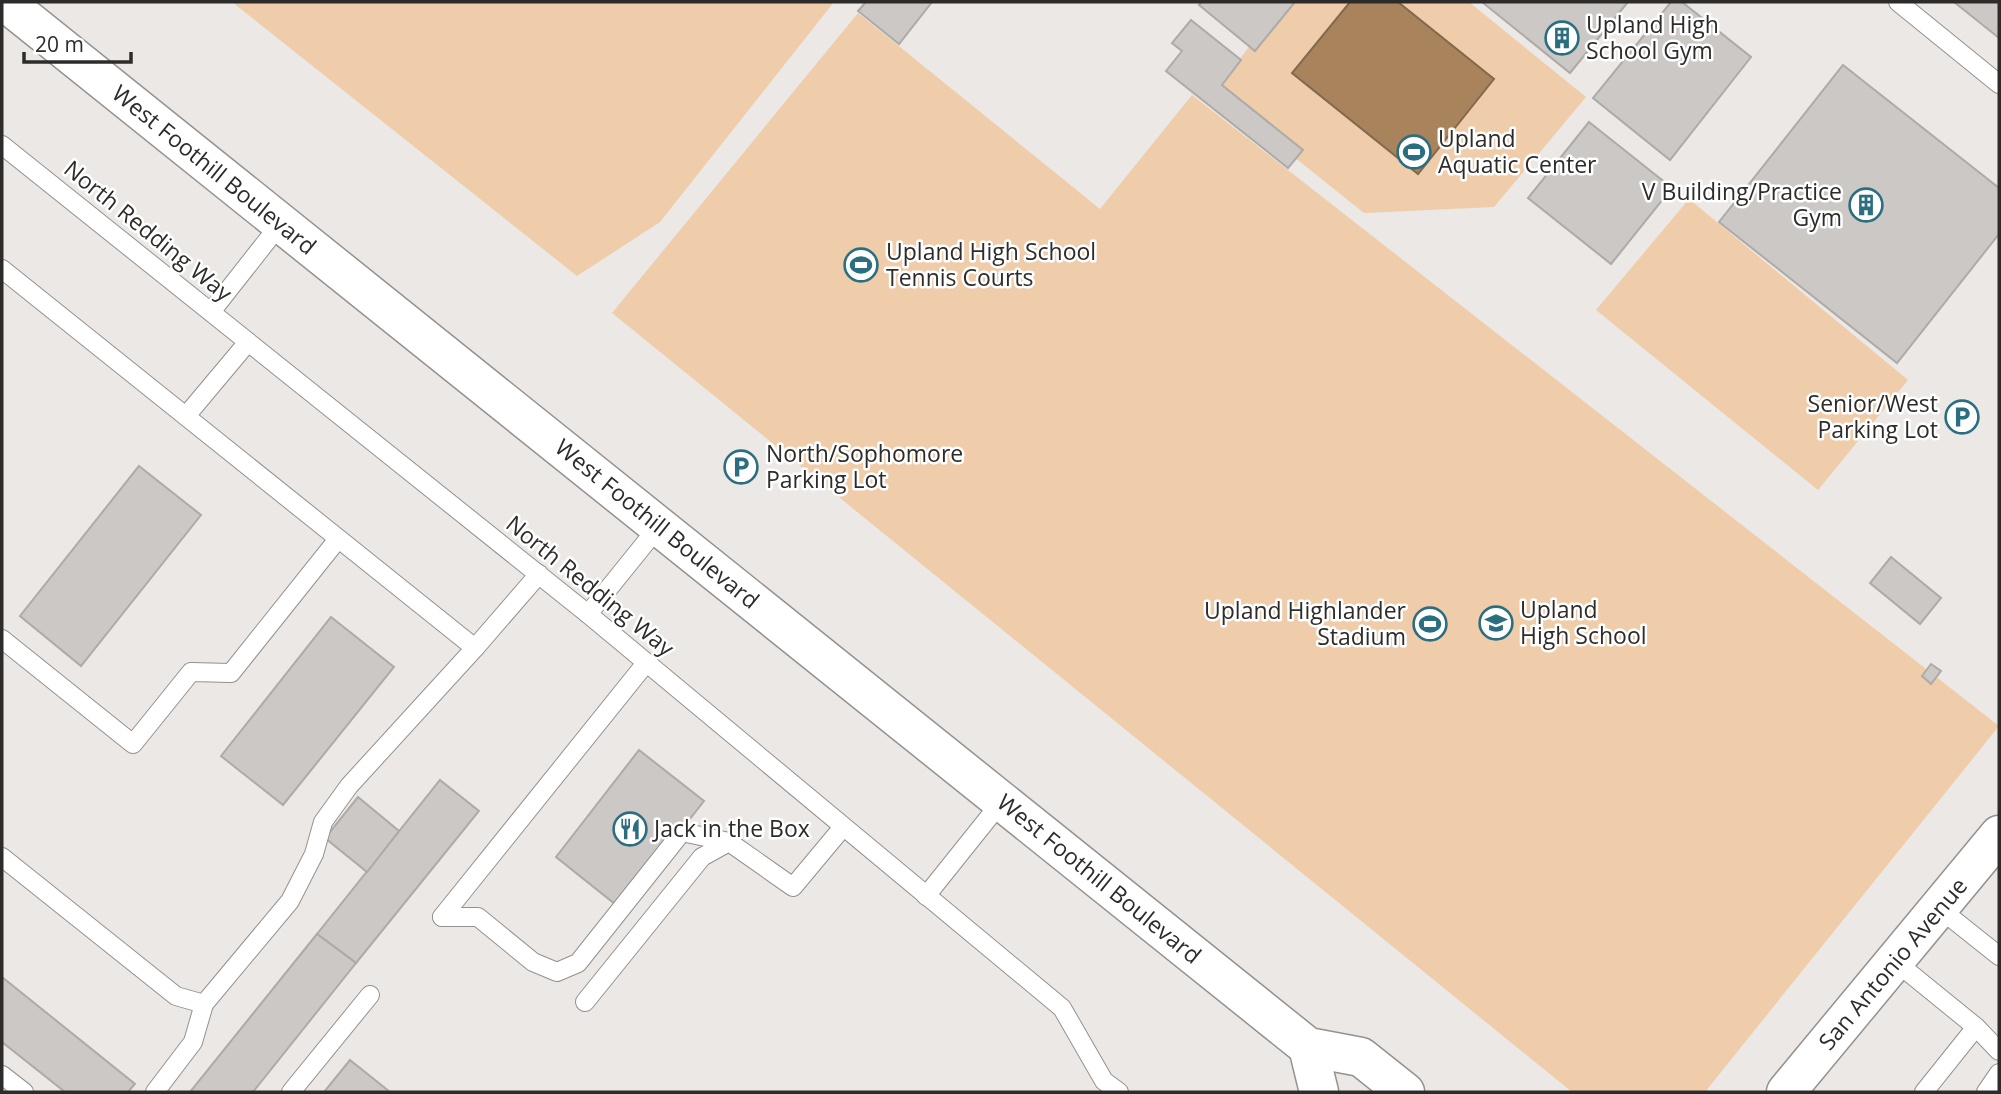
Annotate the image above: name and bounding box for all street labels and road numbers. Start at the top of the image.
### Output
street label: West Foothill Boulevard [106,77,323,262]
street label: North Redding Way [58,152,240,308]
street label: West Foothill Boulevard [549,431,766,616]
street label: North Redding Way [500,507,682,663]
street label: West Foothill Boulevard [991,786,1208,971]
street label: San Antonio Avenue [1811,870,1974,1056]

